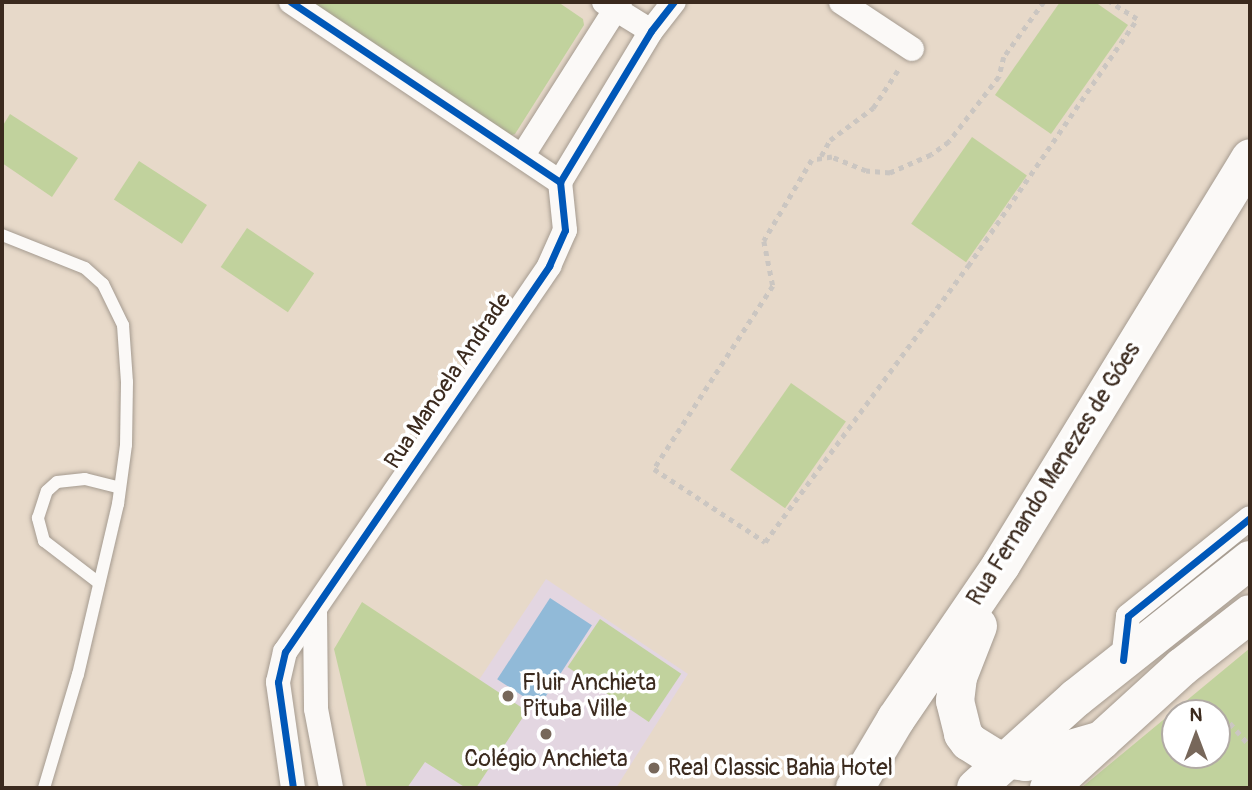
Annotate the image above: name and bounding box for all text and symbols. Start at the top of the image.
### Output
street label: Rua Manoela Andrade [379,288,517,474]
street label: Rua Fernando Menezes de Góes [961,337,1147,611]
place label: Fluir Anchieta Pituba Ville [522,669,656,723]
marker: Fluir Anchieta Pituba Ville [500,688,516,704]
north arrow [1161,699,1231,769]
text: N [1190,703,1202,727]
marker: Colégio Anchieta [538,726,554,742]
place label: Colégio Anchieta [464,745,628,773]
place label: Real Classic Bahia Hotel [668,754,893,782]
marker: Real Classic Bahia Hotel [646,760,662,776]

